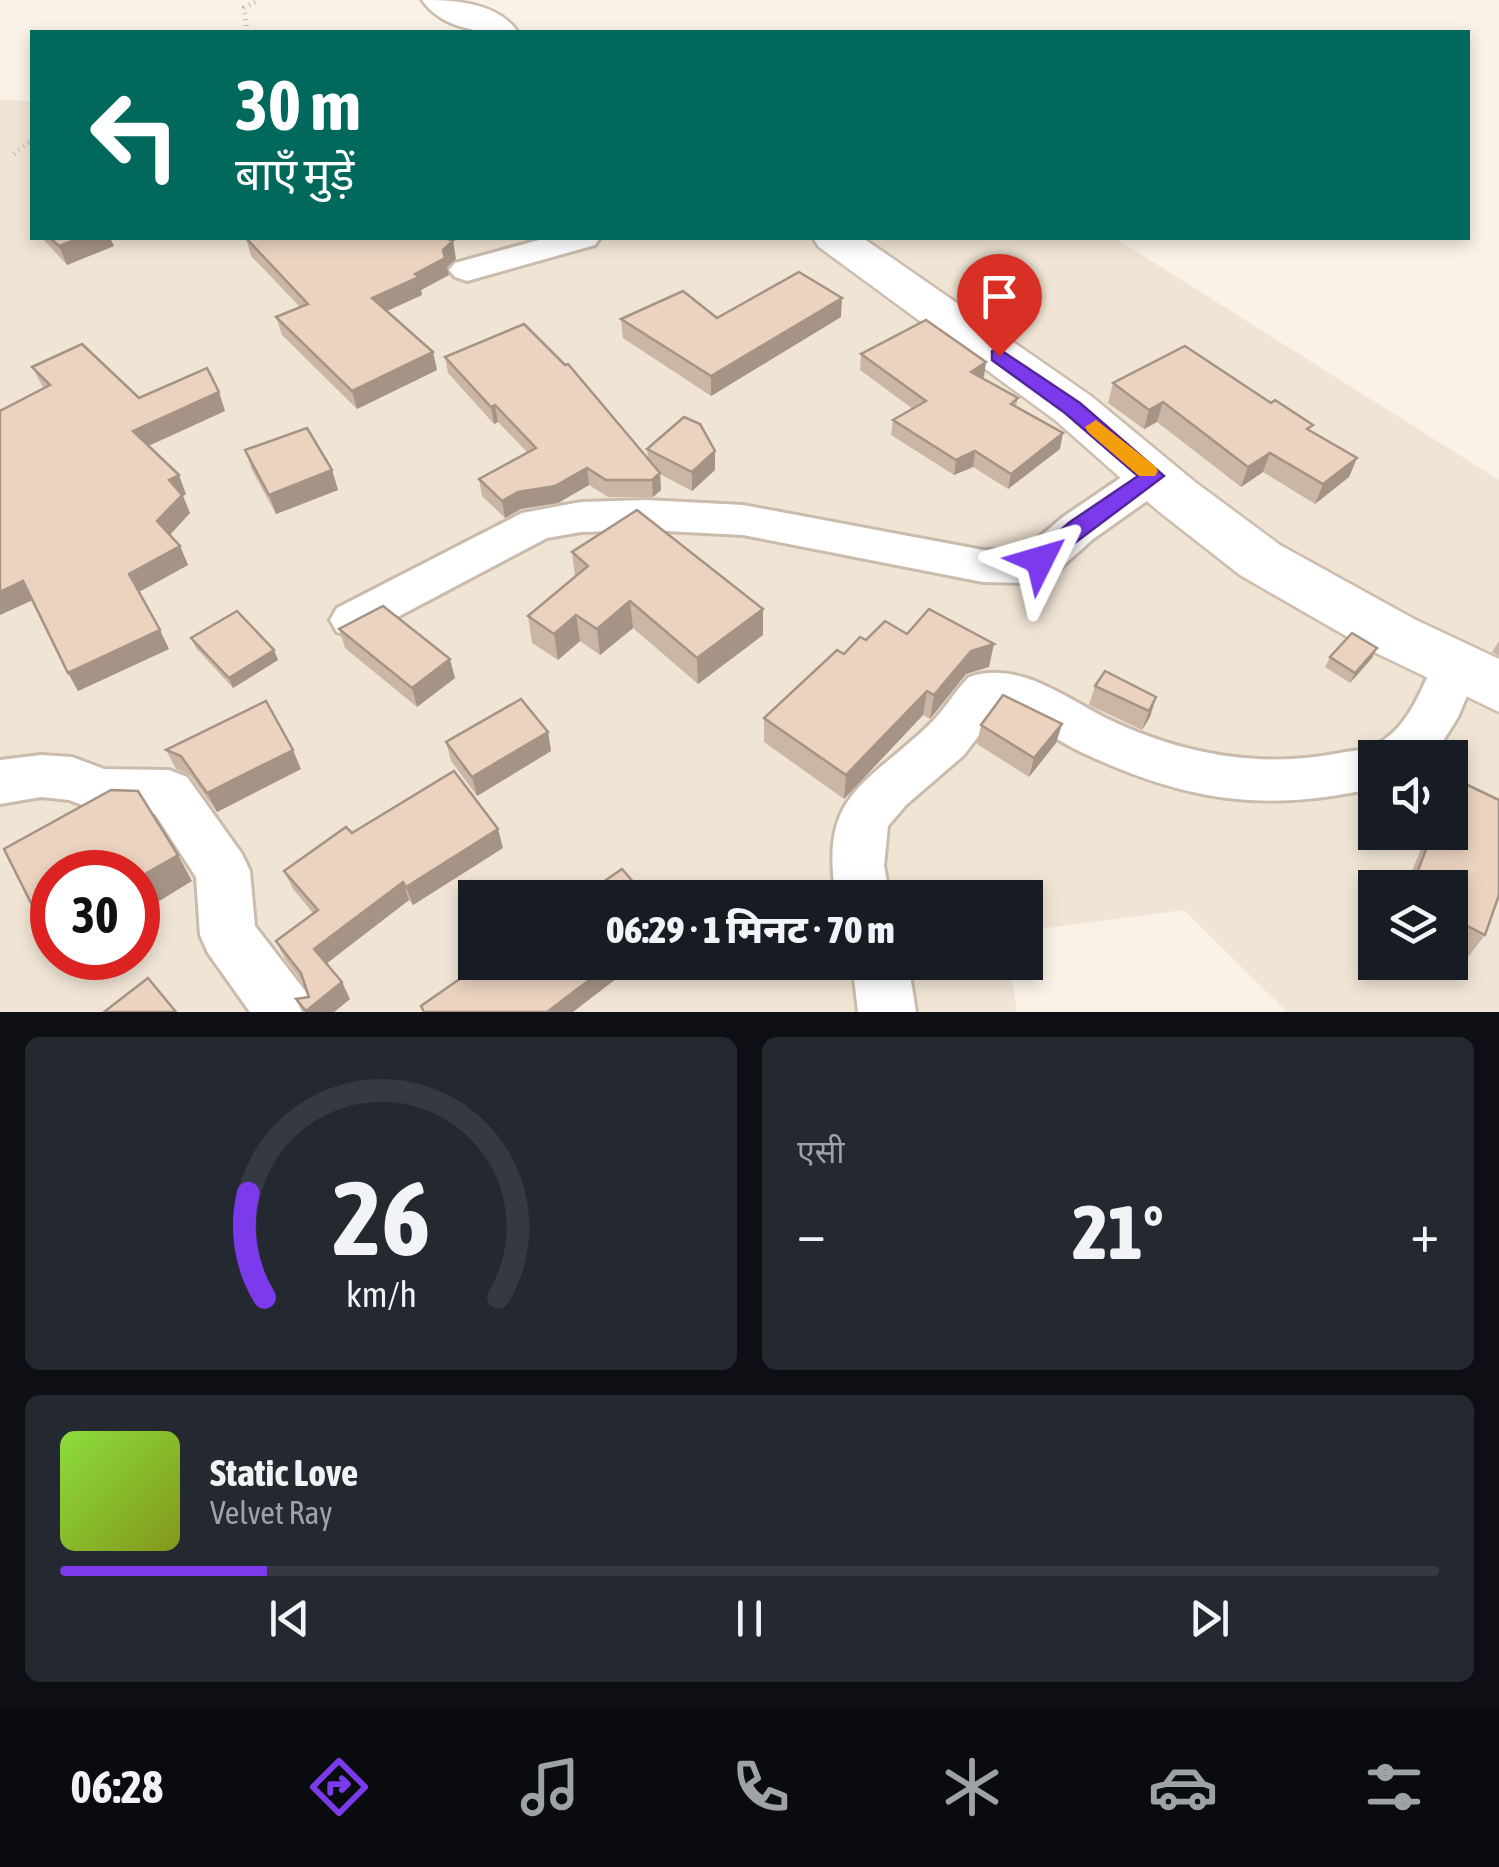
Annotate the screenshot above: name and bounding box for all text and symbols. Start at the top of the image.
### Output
text: 30 m [235,65,361,145]
icon: left [70,70,200,200]
text: बाएँ मुड़ें [235,148,354,200]
pin [957,254,1042,357]
icon: arrive [972,269,1027,324]
position arrow [988,508,1092,612]
map controls [1358,740,1468,980]
button: sound [1358,740,1468,850]
speed limit sign: 30 [30,850,160,980]
button: layers [1358,870,1468,980]
text: 06:29 · 1 मिनट · 70 m [606,908,895,951]
text: एसी [797,1133,845,1170]
text: 26 [332,1158,430,1277]
text: 21° [1072,1189,1164,1275]
text: − [797,1201,826,1264]
text: + [1410,1201,1439,1264]
text: km/h [346,1274,416,1315]
text: Static Love [210,1451,358,1494]
text: Velvet Ray [210,1494,332,1531]
icon: previous [262,1591,317,1646]
icon: pause [722,1591,777,1646]
icon: next [1182,1591,1237,1646]
icon: directions [304,1752,374,1822]
icon: music [515,1752,585,1822]
icon: phone [726,1752,796,1822]
icon: climate [937,1752,1007,1822]
icon: car [1148,1752,1218,1822]
icon: filters [1359,1752,1429,1822]
text: 06:28 [70,1761,163,1813]

